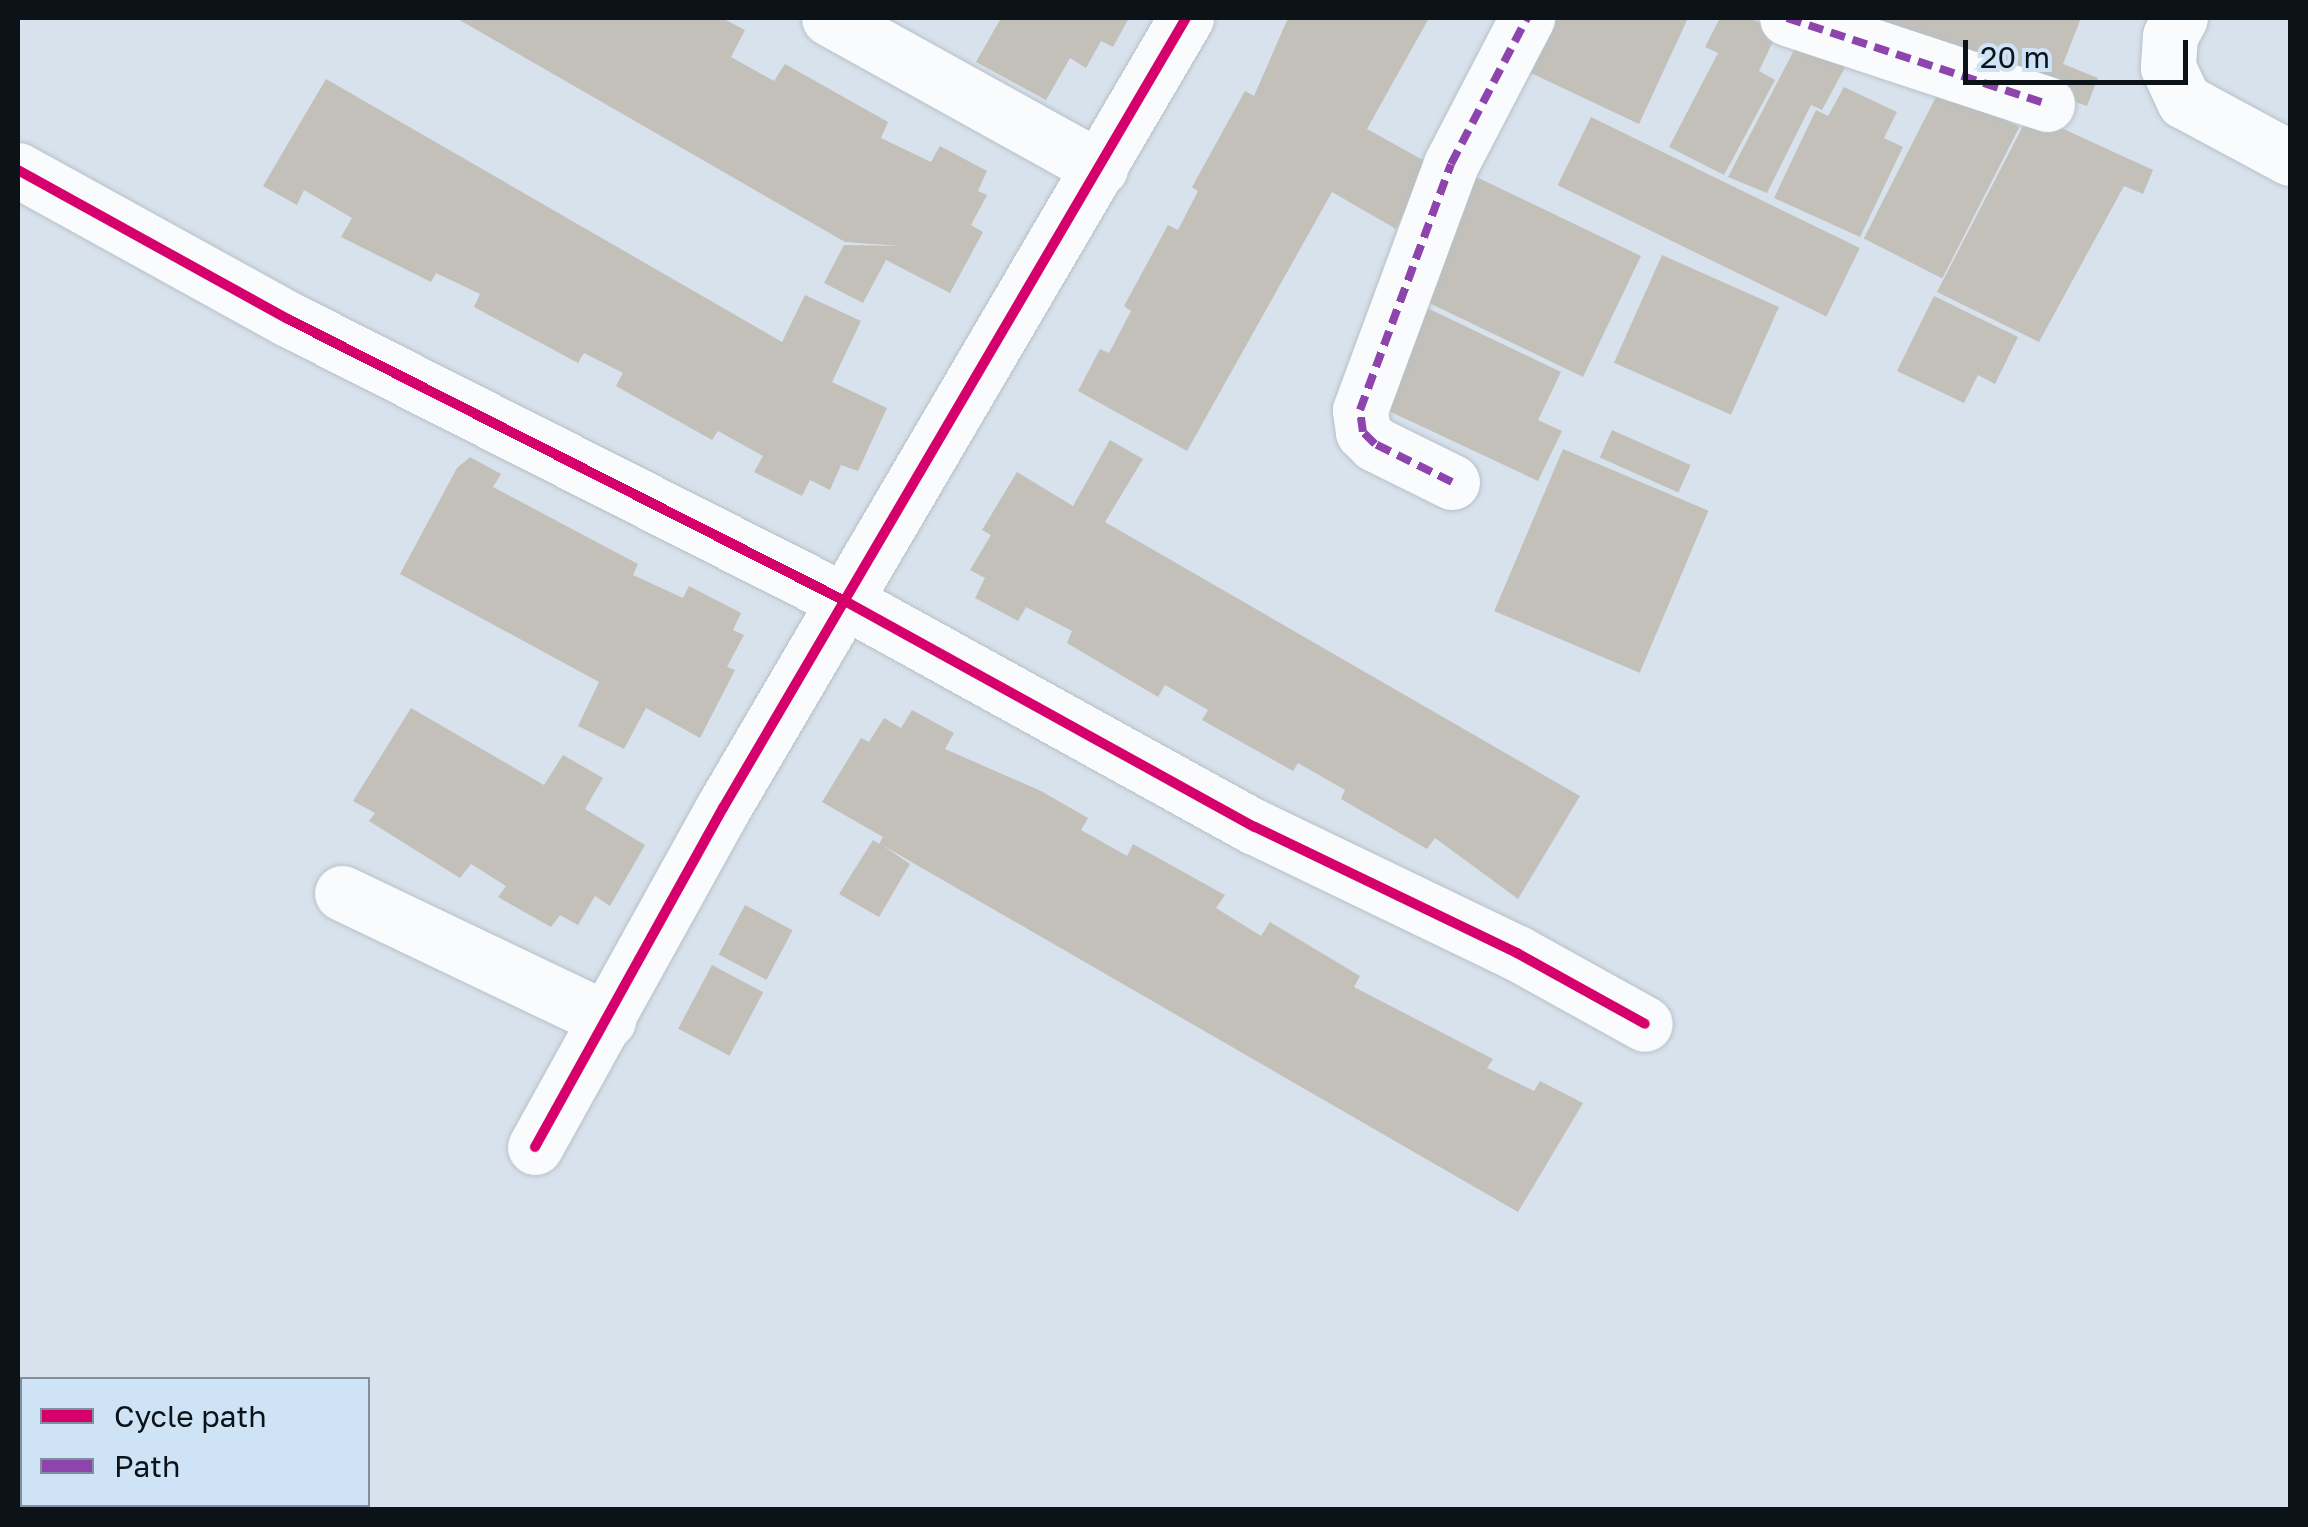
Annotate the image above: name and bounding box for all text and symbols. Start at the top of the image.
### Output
scale bar [1968,20,2193,82]
text: 20 m [1980,39,2050,75]
legend [20,1377,370,1507]
text: Cycle path [114,1398,267,1434]
text: Path [114,1448,180,1484]

